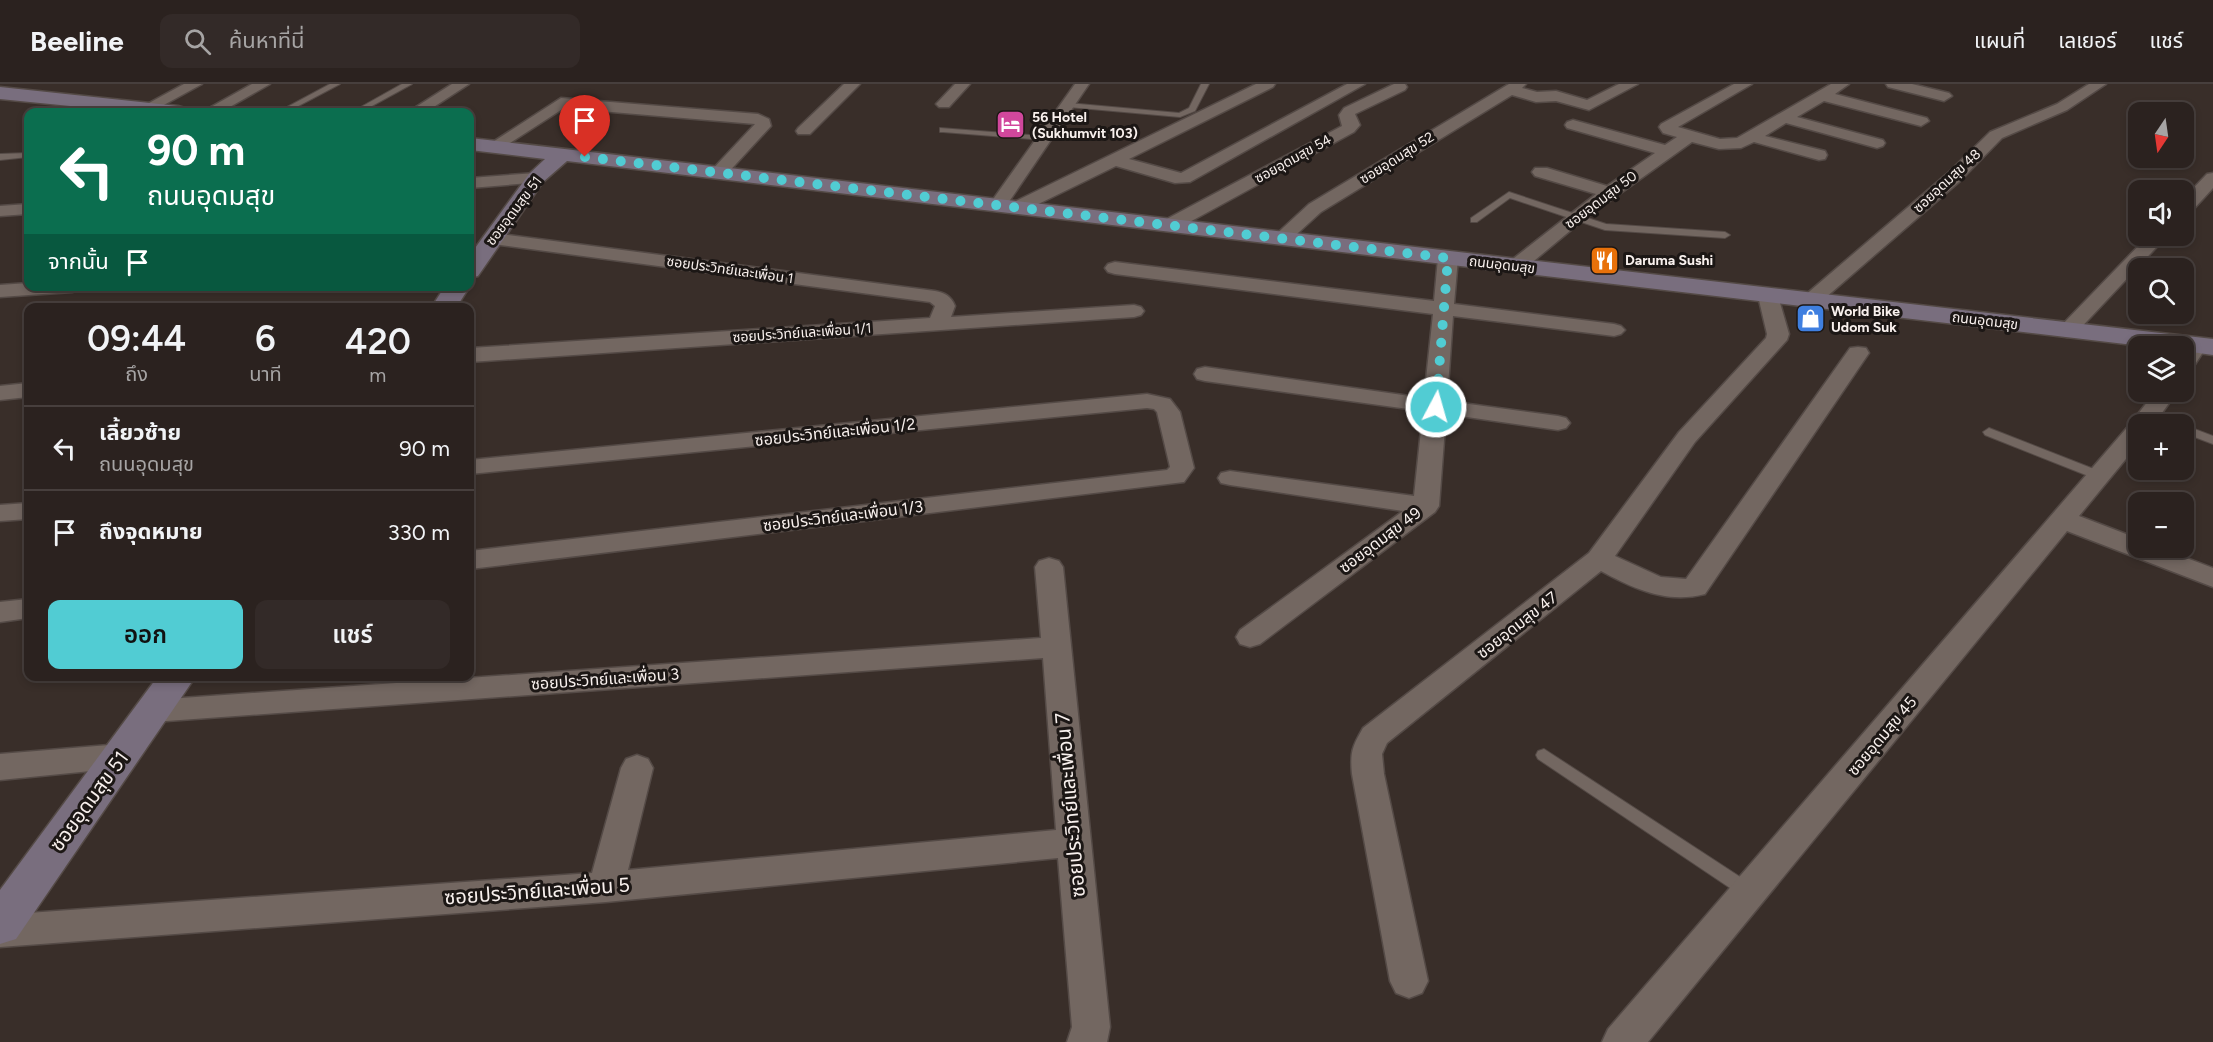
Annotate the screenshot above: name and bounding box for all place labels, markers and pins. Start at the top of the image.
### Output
pin [559,95,610,157]
hotel icon: 56 Hotel (Sukhumvit 103) [995,109,1027,141]
place label: 56 Hotel (Sukhumvit 103) [1032,109,1138,142]
restaurant icon: Daruma Sushi [1588,244,1620,276]
place label: Daruma Sushi [1625,252,1713,269]
shop icon: World Bike Udom Suk [1794,303,1826,335]
place label: World Bike Udom Suk [1831,303,1900,336]

